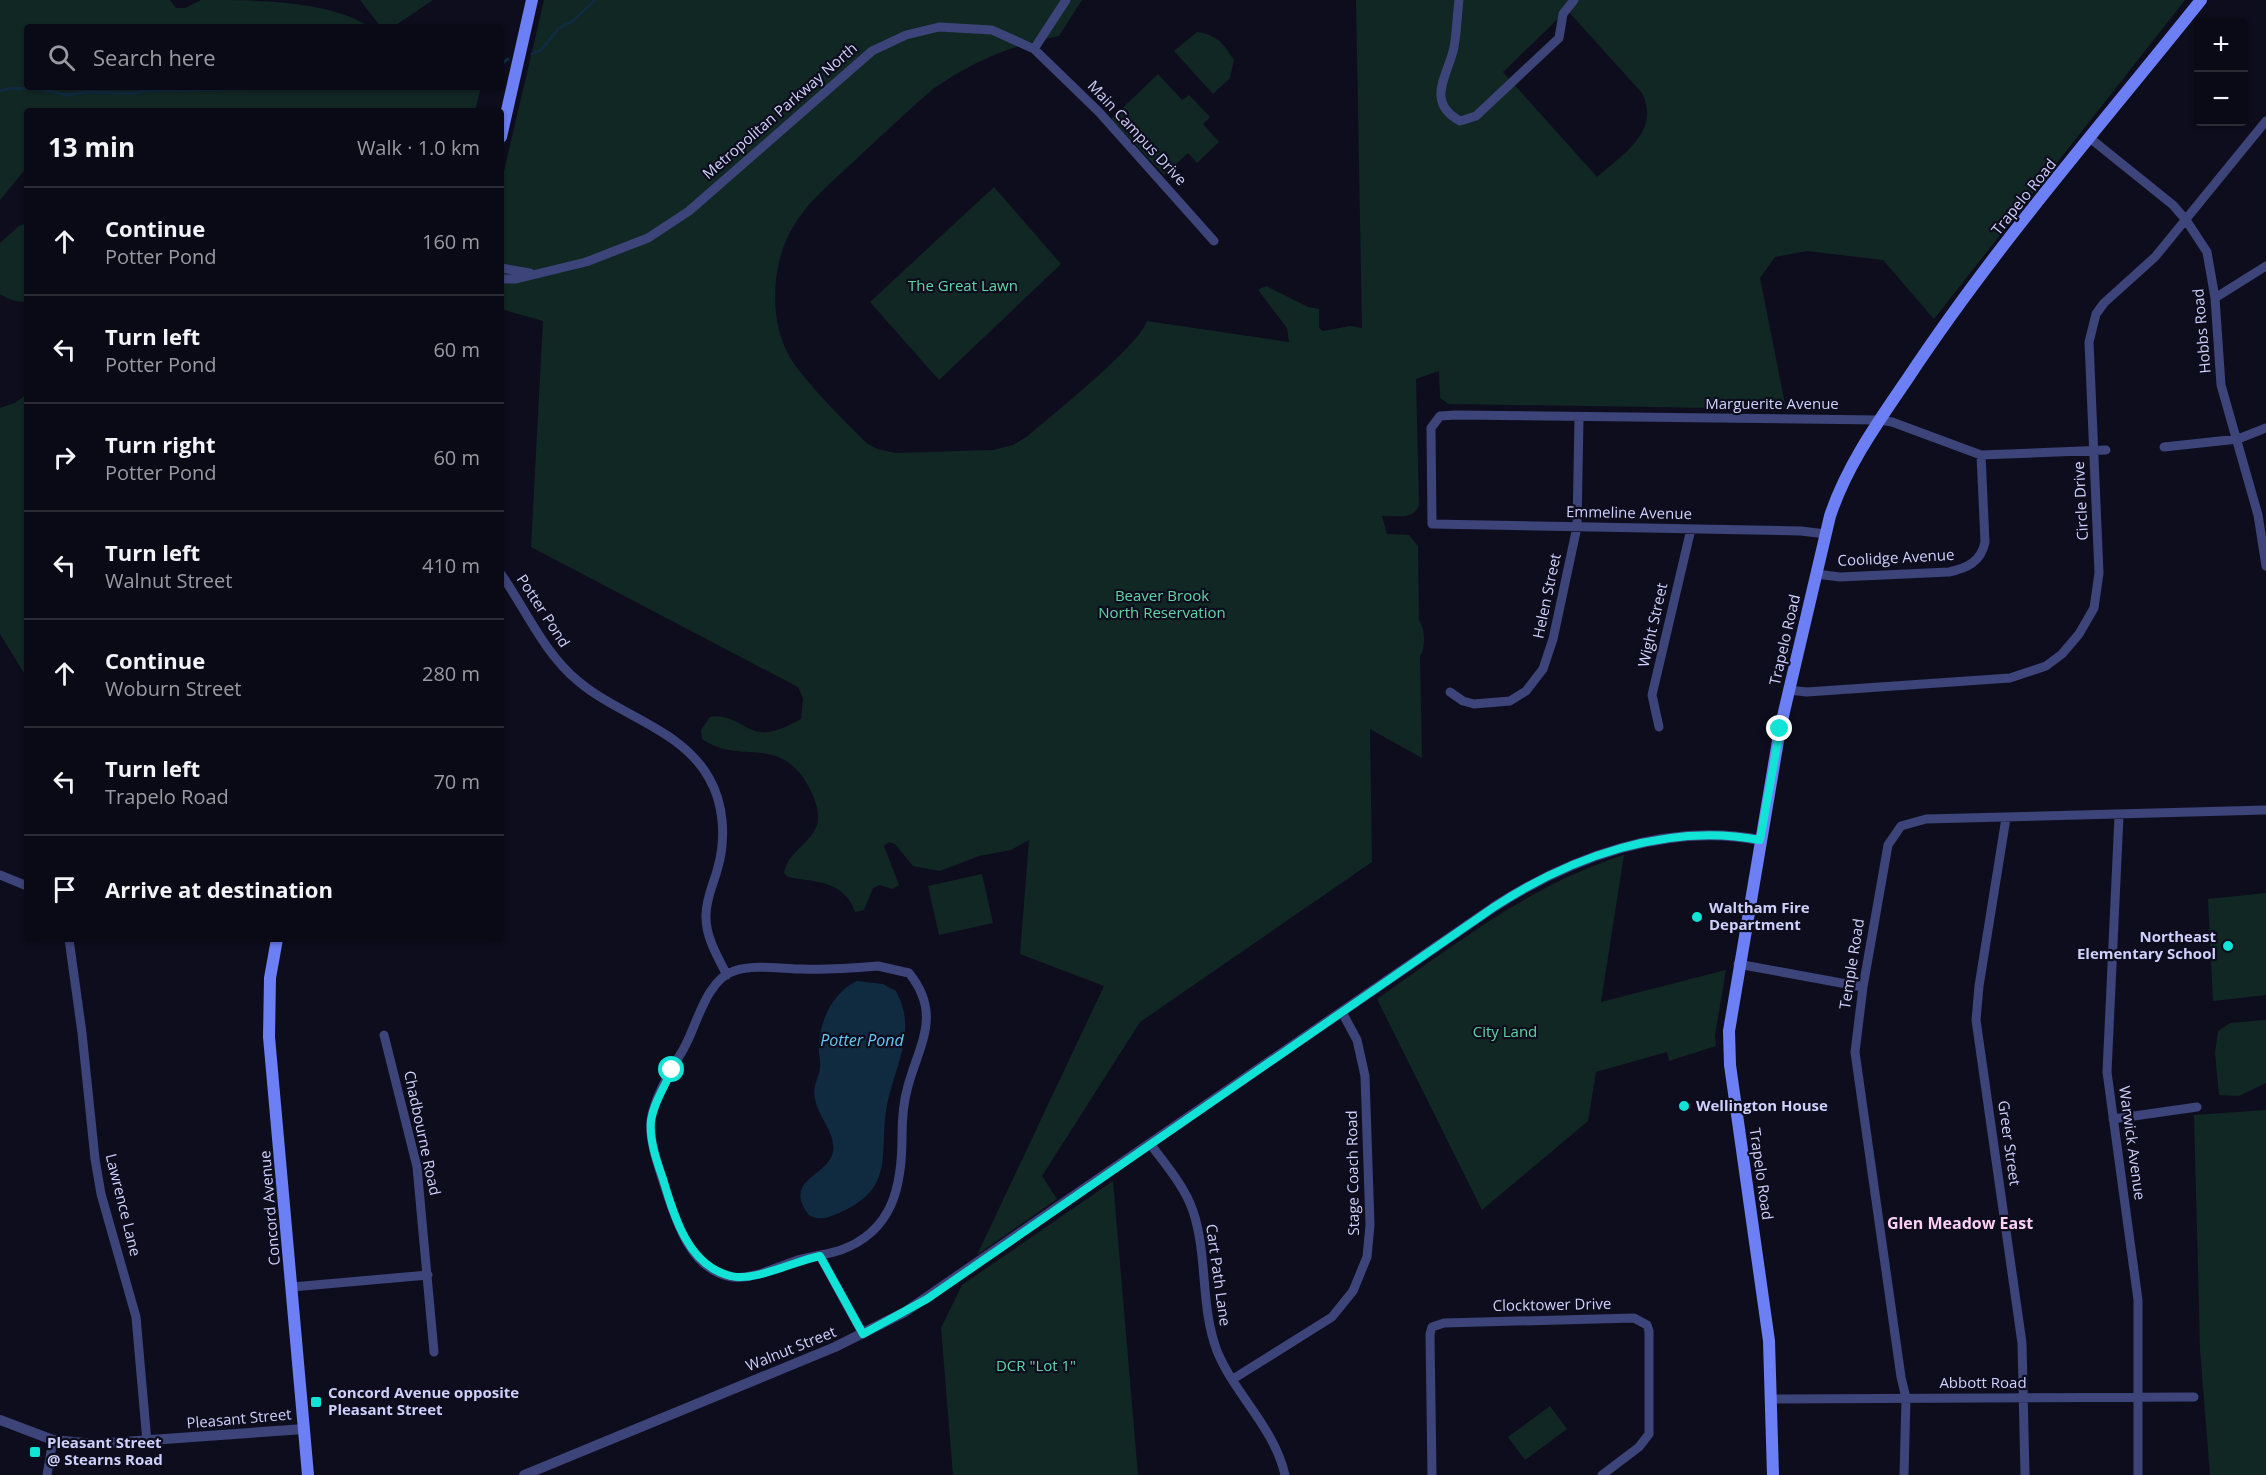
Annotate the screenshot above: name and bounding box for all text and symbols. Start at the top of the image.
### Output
map controls [2194,18,2248,126]
button: + [2194,18,2248,72]
search box [24,24,504,90]
street label: Metropolitan Parkway North [698,38,861,183]
icon: search [45,41,78,74]
text: Search here [93,42,216,72]
button: − [2194,72,2248,126]
street label: Main Campus Drive [1084,76,1192,189]
text: 13 min [48,129,135,165]
text: Walk · 1.0 km [357,134,480,161]
street label: Trapelo Road [1986,154,2060,239]
text: Continue [105,213,205,243]
icon: ahead [48,225,81,258]
text: 160 m [422,228,480,255]
text: Potter Pond [105,243,216,270]
park label: The Great Lawn [908,275,1018,295]
street label: Hobbs Road [2187,288,2215,374]
text: Turn left [105,321,200,351]
icon: left [48,333,81,366]
text: 60 m [433,336,480,363]
text: Potter Pond [105,351,216,378]
street label: Marguerite Avenue [1705,393,1839,413]
text: Turn right [105,429,216,459]
icon: right [48,441,81,474]
text: 60 m [433,444,480,471]
text: Potter Pond [105,459,216,486]
street label: Circle Drive [2068,461,2092,541]
street label: Emmeline Avenue [1566,501,1692,523]
text: Turn left [105,537,200,567]
street label: Coolidge Avenue [1837,544,1955,570]
icon: left [48,549,81,582]
street label: Helen Street [1527,551,1565,640]
text: 410 m [422,552,480,579]
text: Walnut Street [105,567,232,594]
street label: Potter Pond [513,570,575,651]
street label: Wight Street [1633,581,1671,669]
park label: Beaver Brook North Reservation [1098,585,1226,622]
street label: Trapelo Road [1764,592,1804,687]
text: Continue [105,645,205,675]
icon: ahead [48,657,81,690]
text: 280 m [422,660,480,687]
text: Woburn Street [105,675,242,702]
route end [1766,715,1792,741]
text: Turn left [105,753,200,783]
icon: left [48,765,81,798]
text: 70 m [433,768,480,795]
text: Trapelo Road [105,783,229,810]
icon: arrive [48,873,81,906]
text: Arrive at destination [105,874,333,904]
place label: Waltham Fire Department [1709,897,1810,934]
marker: Waltham Fire Department [1690,910,1704,924]
street label: Temple Road [1834,917,1868,1011]
place label: Northeast Elementary School [2077,926,2216,963]
marker: Northeast Elementary School [2221,939,2235,953]
park label: City Land [1473,1021,1537,1041]
water label: Potter Pond [820,1029,905,1051]
route start [658,1056,684,1082]
street label: Chadbourne Road [400,1069,446,1197]
street label: Warwick Avenue [2115,1085,2151,1201]
place label: Wellington House [1696,1095,1828,1115]
marker: Wellington House [1677,1099,1691,1113]
street label: Greer Street [1994,1099,2026,1187]
street label: Stage Coach Road [1341,1110,1363,1236]
street label: Trapelo Road [1746,1127,1778,1221]
street label: Concord Avenue [254,1150,284,1266]
street label: Lawrence Lane [102,1151,146,1258]
district label: Glen Meadow East [1887,1212,2033,1234]
street label: Cart Path Lane [1202,1223,1236,1327]
street label: Clocktower Drive [1493,1293,1611,1315]
street label: Walnut Street [743,1321,839,1375]
park label: DCR "Lot 1" [996,1355,1076,1375]
street label: Abbott Road [1939,1372,2027,1392]
place label: Concord Avenue opposite Pleasant Street [328,1382,519,1419]
marker: Concord Avenue opposite Pleasant Street [309,1395,323,1409]
street label: Pleasant Street [186,1403,292,1433]
place label: Pleasant Street @ Stearns Road [47,1432,163,1469]
marker: Pleasant Street @ Stearns Road [28,1445,42,1459]

